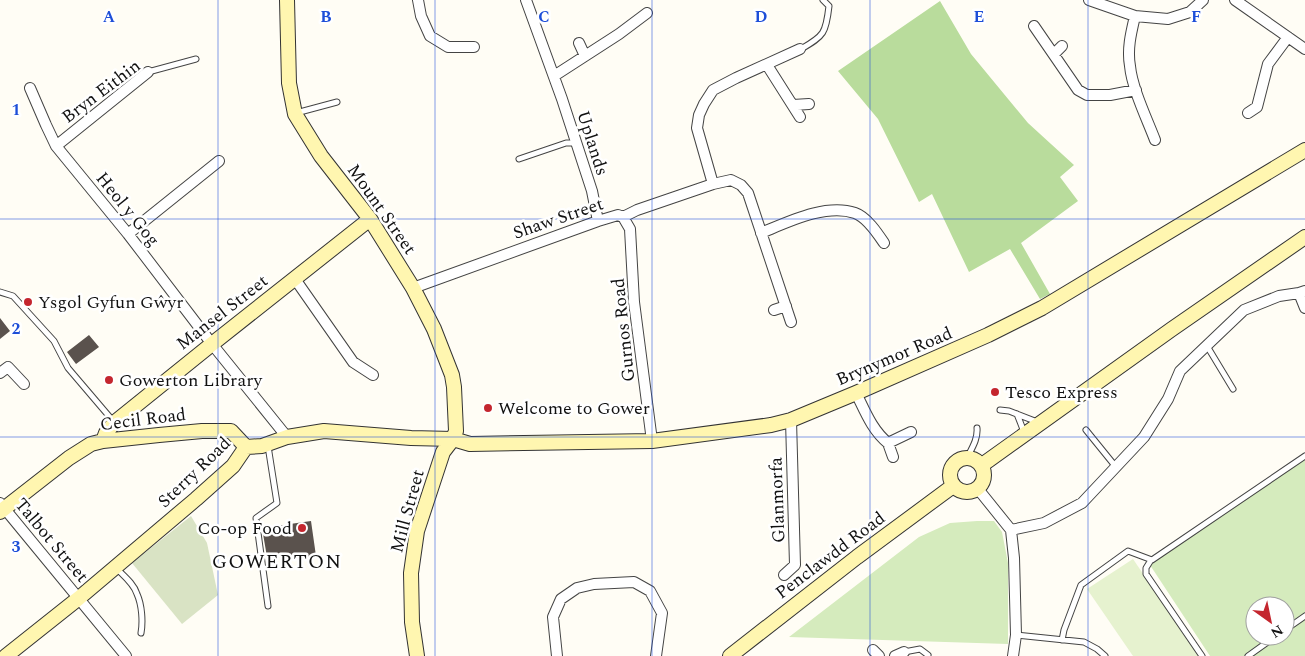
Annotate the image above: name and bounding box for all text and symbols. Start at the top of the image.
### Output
text: A [103,5,116,29]
text: B [320,5,332,29]
text: C [538,5,550,29]
text: D [755,5,768,29]
text: E [974,5,984,29]
text: F [1191,5,1201,29]
street label: Bryn Eithin [56,53,146,130]
text: 1 [12,98,20,122]
street label: Uplands [569,107,616,179]
street label: Mount Street [340,158,423,260]
street label: Heol y Gog [89,166,166,253]
street label: Shaw Street [509,190,607,247]
street label: Mansel Street [171,268,274,357]
street label: Gurnos Road [605,277,642,383]
place label: Ysgol Gyfun Gŵyr [38,289,183,316]
marker: Ysgol Gyfun Gŵyr [22,296,34,308]
text: 2 [12,317,21,341]
street label: Brynymor Road [832,320,957,393]
place label: Gowerton Library [119,367,263,394]
marker: Gowerton Library [103,374,115,386]
place label: Tesco Express [1005,379,1118,406]
marker: Tesco Express [989,386,1001,398]
place label: Welcome to Gower [498,395,650,422]
street label: Cecil Road [99,401,188,438]
marker: Welcome to Gower [482,402,494,414]
street label: Sterry Road [152,430,237,514]
street label: Glanmorfa [763,456,792,543]
street label: Mill Street [383,466,432,556]
street label: Talbot Street [8,492,95,589]
street label: Penclawdd Road [770,505,891,606]
place label: Co-op Food [197,515,292,542]
marker: Co-op Food [296,522,308,534]
text: 3 [12,535,21,559]
district label: GOWERTON [212,547,342,577]
north arrow [1245,596,1295,646]
text: N [1266,620,1287,643]

